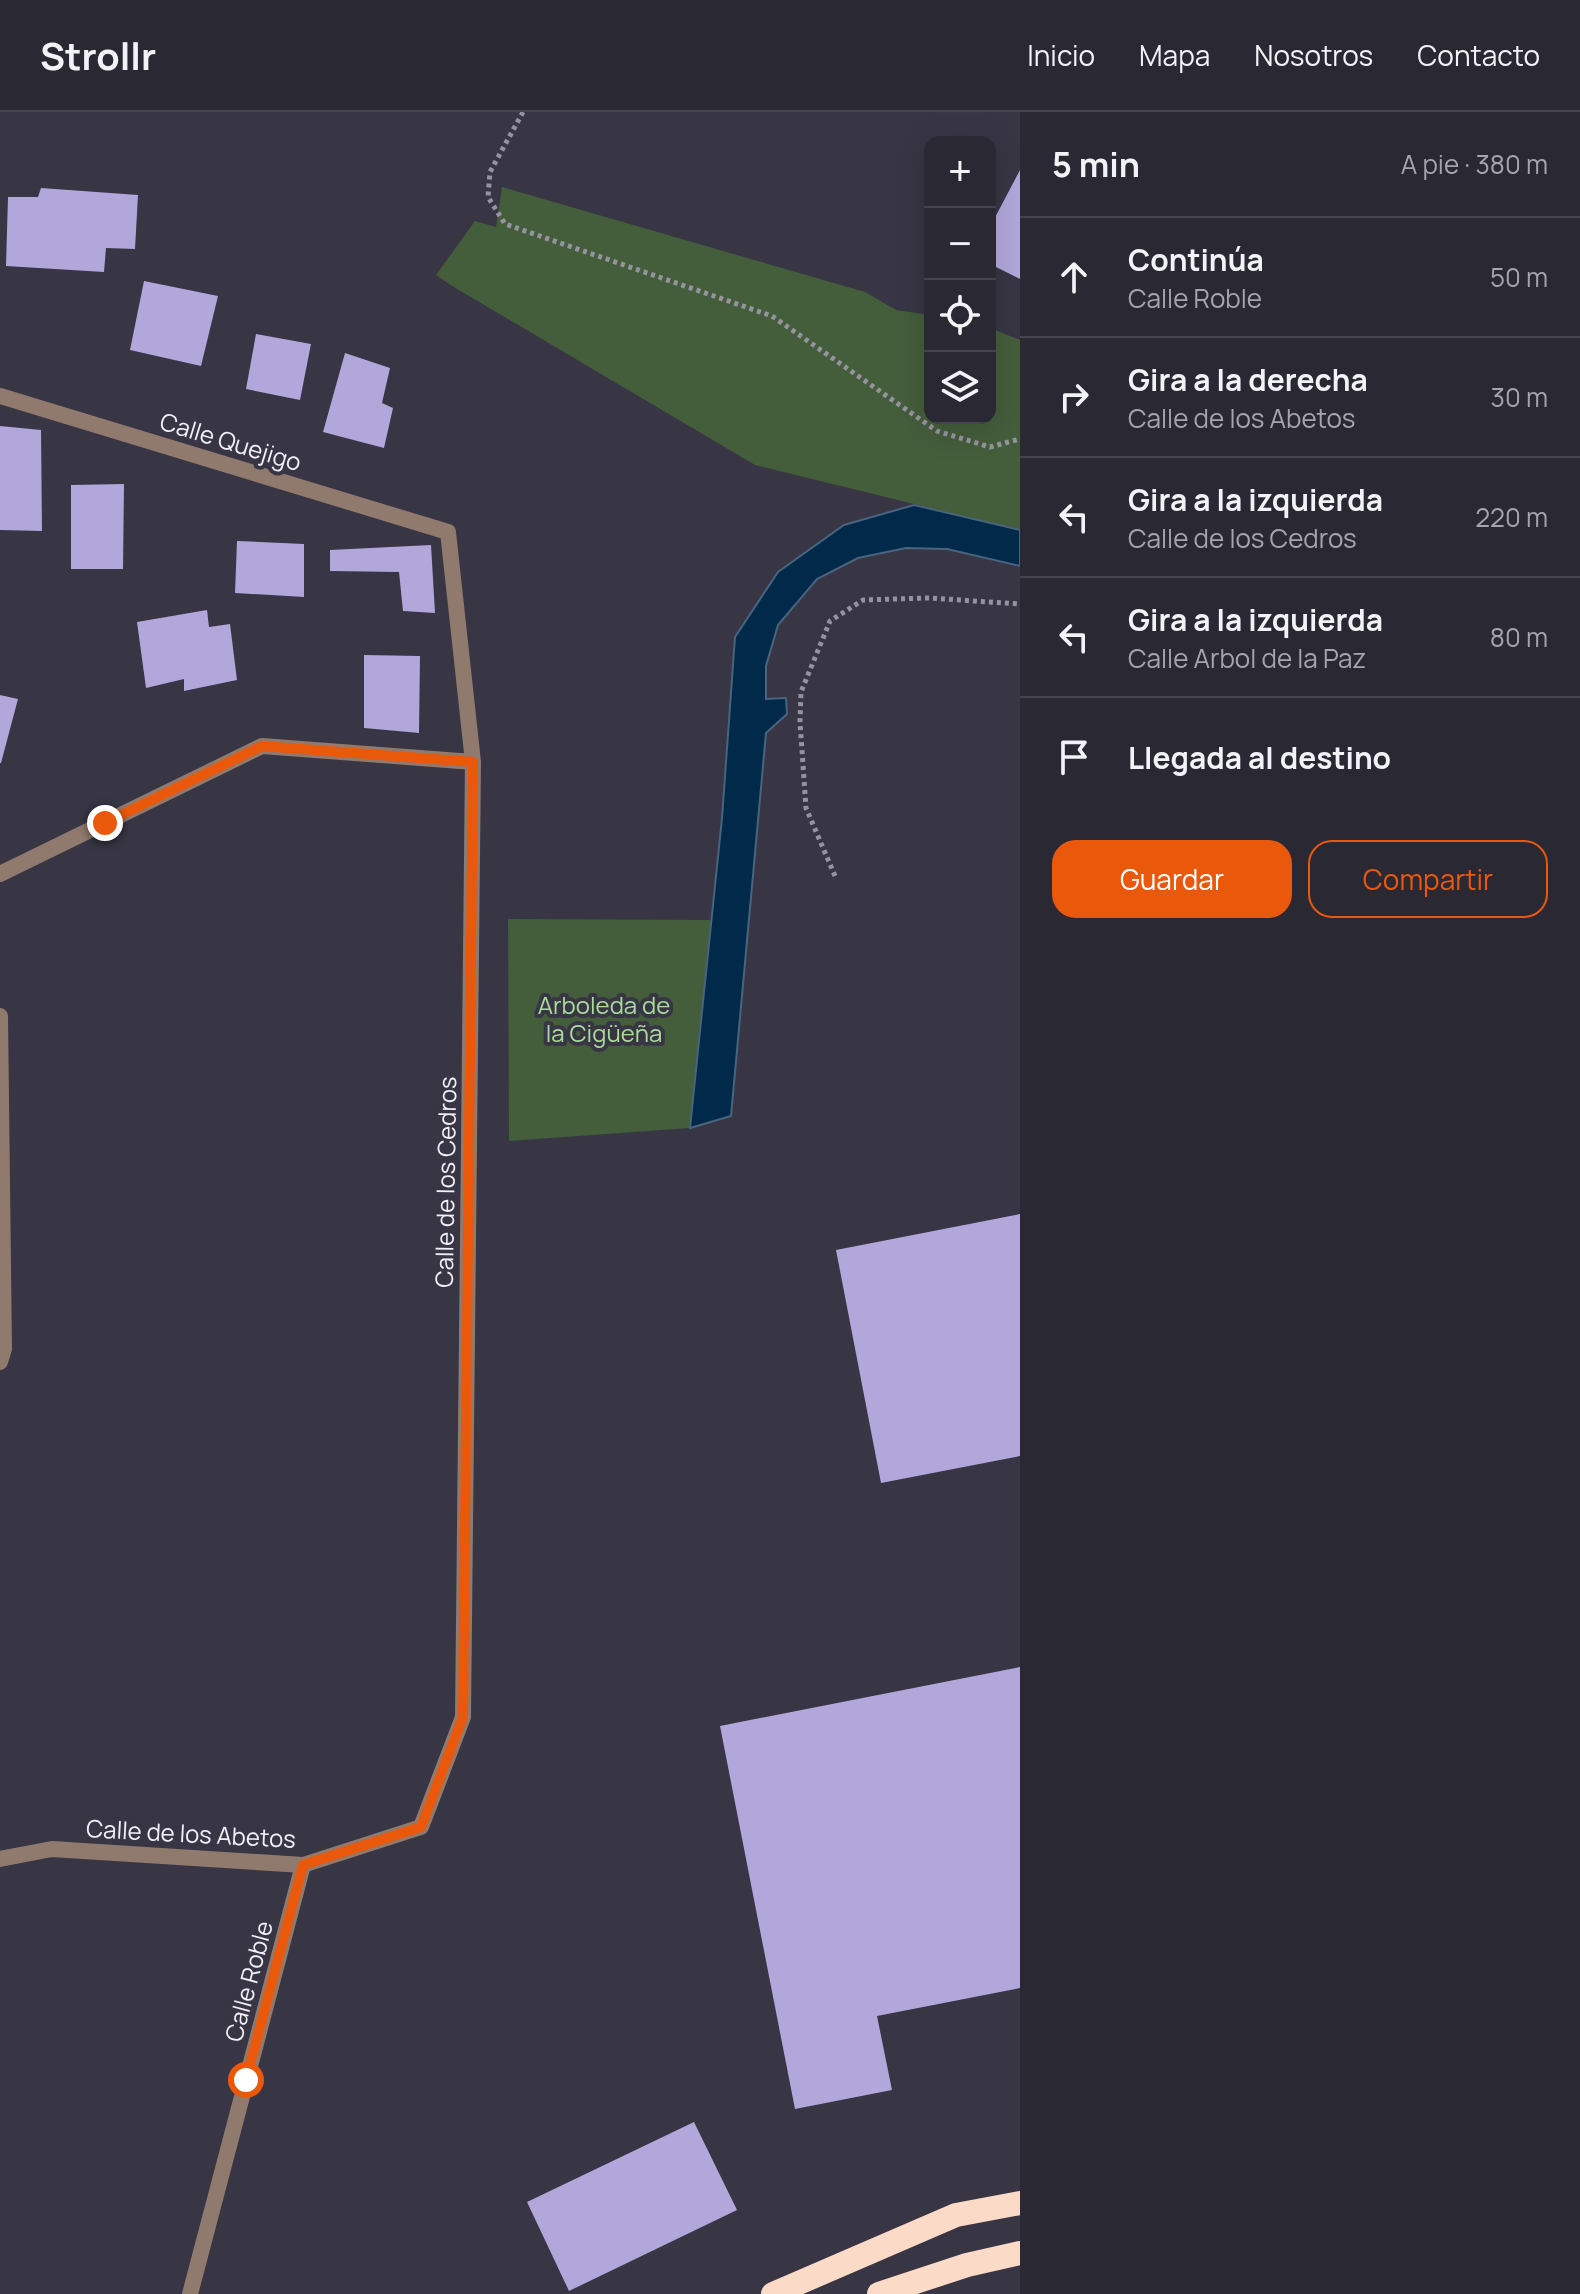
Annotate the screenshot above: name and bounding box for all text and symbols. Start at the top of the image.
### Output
text: Strollr [40,29,156,81]
text: Inicio [1027,36,1095,74]
text: Mapa [1139,36,1210,74]
text: Nosotros [1254,36,1373,74]
text: Contacto [1417,36,1540,74]
map controls [924,136,996,424]
button: + [924,136,996,208]
text: 5 min [1052,141,1140,187]
text: A pie · 380 m [1401,146,1548,182]
button: − [924,208,996,280]
text: Continúa [1128,239,1264,280]
icon: ahead [1052,255,1096,299]
text: 50 m [1490,259,1548,295]
button: locate [924,280,996,352]
text: Calle Roble [1128,280,1262,316]
button: layers [924,352,996,424]
text: Gira a la derecha [1128,359,1368,400]
icon: right [1052,375,1096,419]
text: 30 m [1491,379,1548,415]
text: Calle de los Abetos [1128,400,1355,436]
street label: Calle Quejigo [156,404,306,478]
text: Gira a la izquierda [1128,479,1383,520]
icon: left [1052,495,1096,539]
text: 220 m [1475,499,1548,535]
text: Calle de los Cedros [1128,520,1357,556]
text: Gira a la izquierda [1128,599,1383,640]
icon: left [1052,615,1096,659]
text: 80 m [1490,619,1548,655]
text: Calle Arbol de la Paz [1128,640,1366,676]
icon: arrive [1052,735,1096,779]
text: Llegada al destino [1128,737,1391,778]
route end [87,805,123,841]
button: Guardar [1052,840,1292,918]
button: Compartir [1308,840,1548,918]
park label: Arboleda de la Cigüeña [538,988,670,1049]
street label: Calle de los Cedros [427,1076,463,1288]
street label: Calle de los Abetos [85,1811,297,1855]
street label: Calle Roble [216,1917,280,2045]
route start [228,2062,264,2098]

